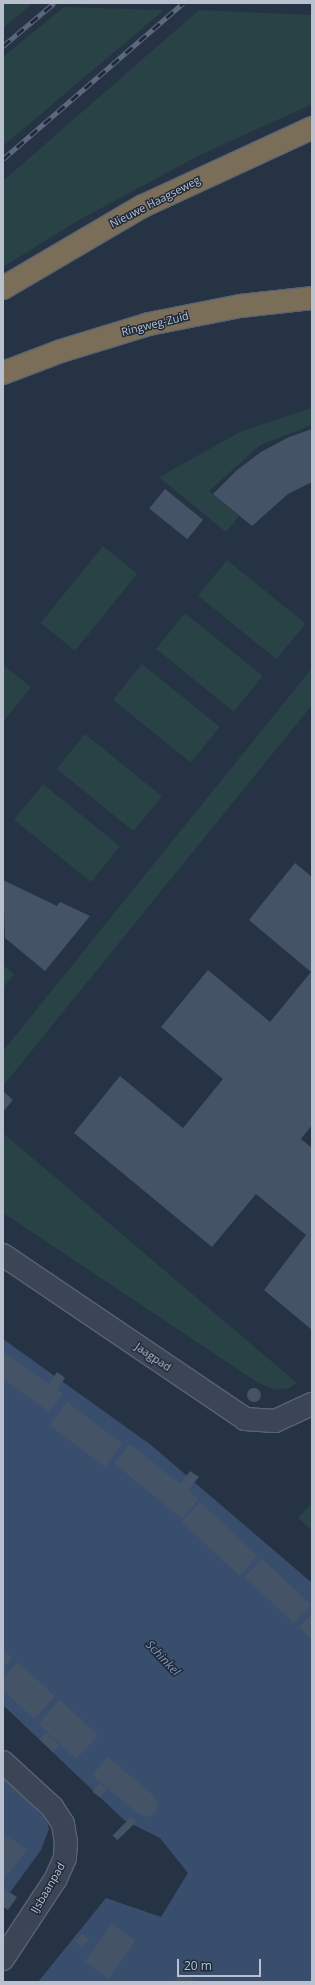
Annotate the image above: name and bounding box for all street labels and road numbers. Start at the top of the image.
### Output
street label: Nieuwe Haagseweg [107,173,203,231]
street label: Ringweg-Zuid [120,309,190,339]
street label: Jaagpad [132,1340,174,1374]
street label: IJsbaanpad [28,1860,68,1916]

